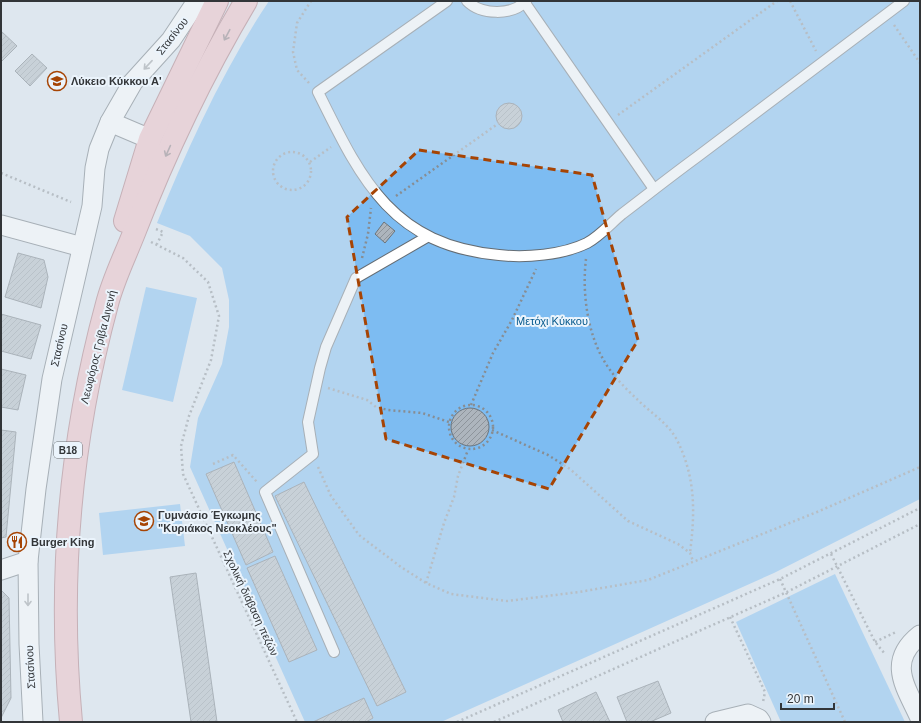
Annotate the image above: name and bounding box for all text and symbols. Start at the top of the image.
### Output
street label: Στασίνου [154,15,190,57]
one-way arrow [222,29,230,41]
one-way arrow [143,60,152,70]
school or university icon: Λύκειο Κύκκου Α' [46,70,68,92]
place label: Λύκειο Κύκκου Α' [71,75,162,87]
one-way arrow [164,144,171,156]
street label: Λεωφόρος Γρίβα Διγενή [78,289,118,405]
park label: Μετόχι Κύκκου [516,315,588,327]
street label: Στασίνου [48,322,70,368]
road number: B18 [54,442,82,458]
place label: Γυμνάσιο Έγκωμης "Κυριάκος Νεοκλέους" [158,509,277,535]
school or university icon: Γυμνάσιο Έγκωμης "Κυριάκος Νεοκλέους" [133,510,155,532]
restaurant icon: Burger King [6,531,28,553]
place label: Burger King [31,536,95,548]
street label: Σχολική διάβαση πεζών [221,548,281,658]
one-way arrow [24,593,32,606]
street label: Στασίνου [23,645,37,689]
scale bar [781,685,834,711]
text: 20 m [787,692,814,706]

